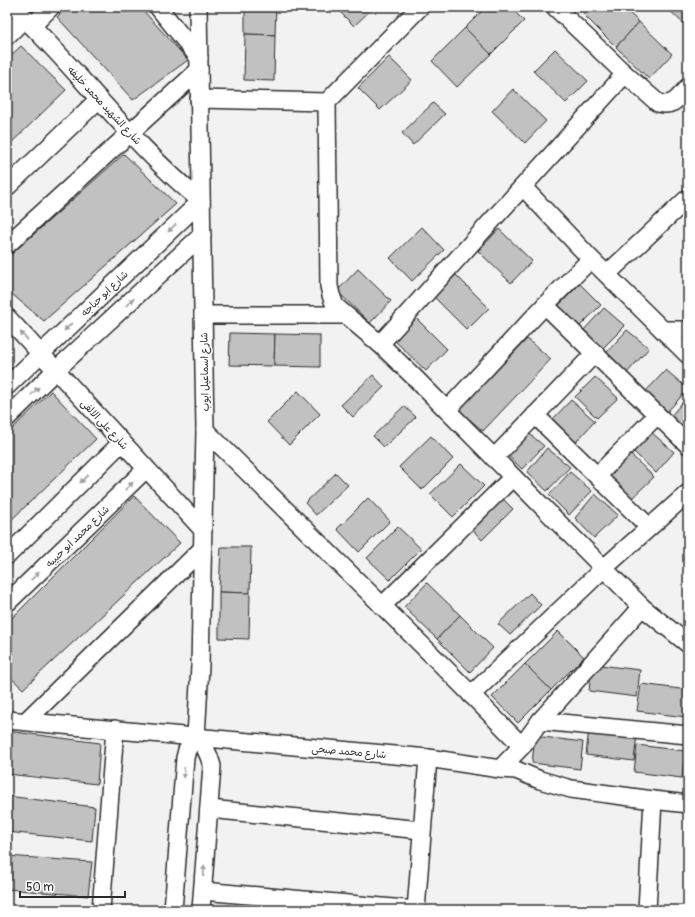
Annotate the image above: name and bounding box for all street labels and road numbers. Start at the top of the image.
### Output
street label: شارع الشهيد محمد خليفه [64,64,144,148]
street label: شارع ابو حباجه [79,268,132,320]
street label: شارع اسماعيل ايوب [198,332,213,412]
street label: شارع على الالفى [77,397,131,453]
street label: شارع محمد ابو حبيبه [44,503,113,571]
street label: شارع محمد صبحى [311,743,387,762]

